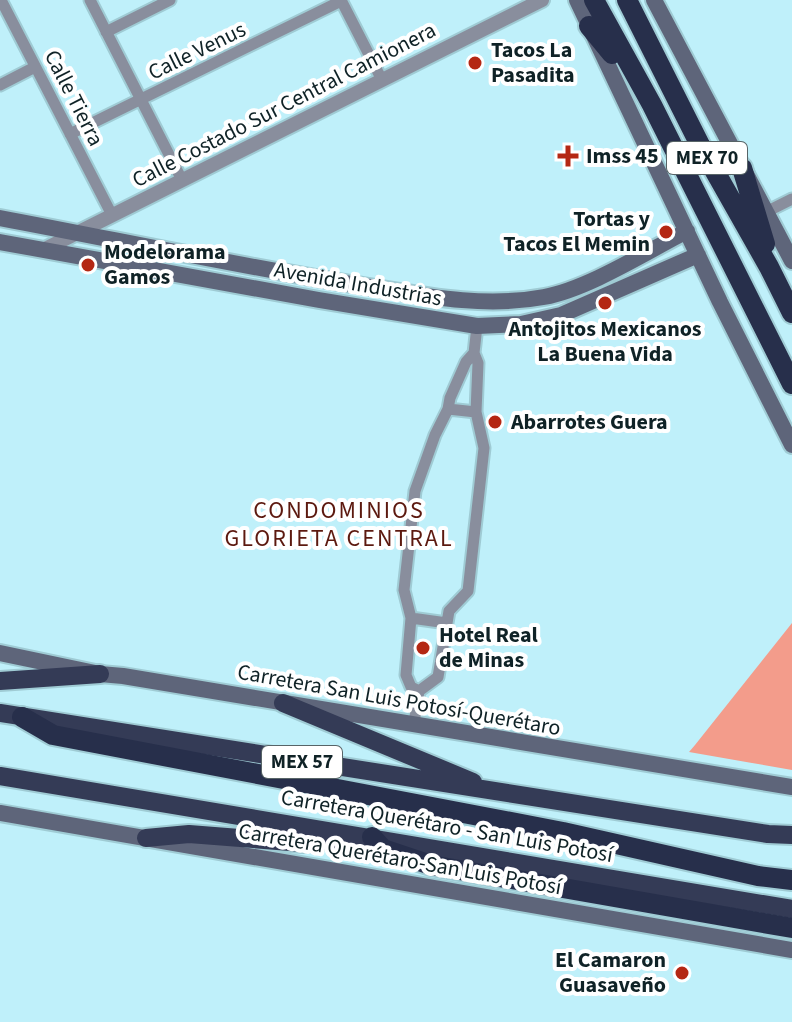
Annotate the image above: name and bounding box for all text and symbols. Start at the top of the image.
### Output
street label: Calle Costado Sur Central Camionera [126,14,442,196]
street label: Calle Venus [143,14,251,88]
place label: Tacos La Pasadita [491,34,575,91]
street label: Calle Tierra [36,44,112,152]
marker: Tacos La Pasadita [466,54,484,72]
place label: Imss 45 [586,140,659,172]
road number: MEX 70 [667,142,747,174]
marker: Imss 45 [557,145,579,167]
place label: Tortas y Tacos El Memin [503,203,651,260]
marker: Tortas y Tacos El Memin [657,223,675,241]
place label: Modelorama Gamos [104,236,226,293]
street label: Avenida Industrias [272,254,444,314]
marker: Modelorama Gamos [79,256,97,274]
marker: Antojitos Mexicanos La Buena Vida [596,294,614,312]
place label: Antojitos Mexicanos La Buena Vida [507,313,702,370]
place label: Abarrotes Guera [510,406,668,438]
marker: Abarrotes Guera [486,413,504,431]
district label: CONDOMINIOS GLORIETA CENTRAL [224,493,454,556]
place label: Hotel Real de Minas [439,619,539,676]
marker: Hotel Real de Minas [414,639,432,657]
street label: Carretera San Luis Potosí-Querétaro [235,656,563,744]
road number: MEX 57 [262,746,342,778]
street label: Carretera Querétaro - San Luis Potosí [279,781,616,871]
street label: Carretera Querétaro-San Luis Potosí [236,815,565,903]
place label: El Camaron Guasaveño [555,944,666,1001]
marker: El Camaron Guasaveño [673,964,691,982]

